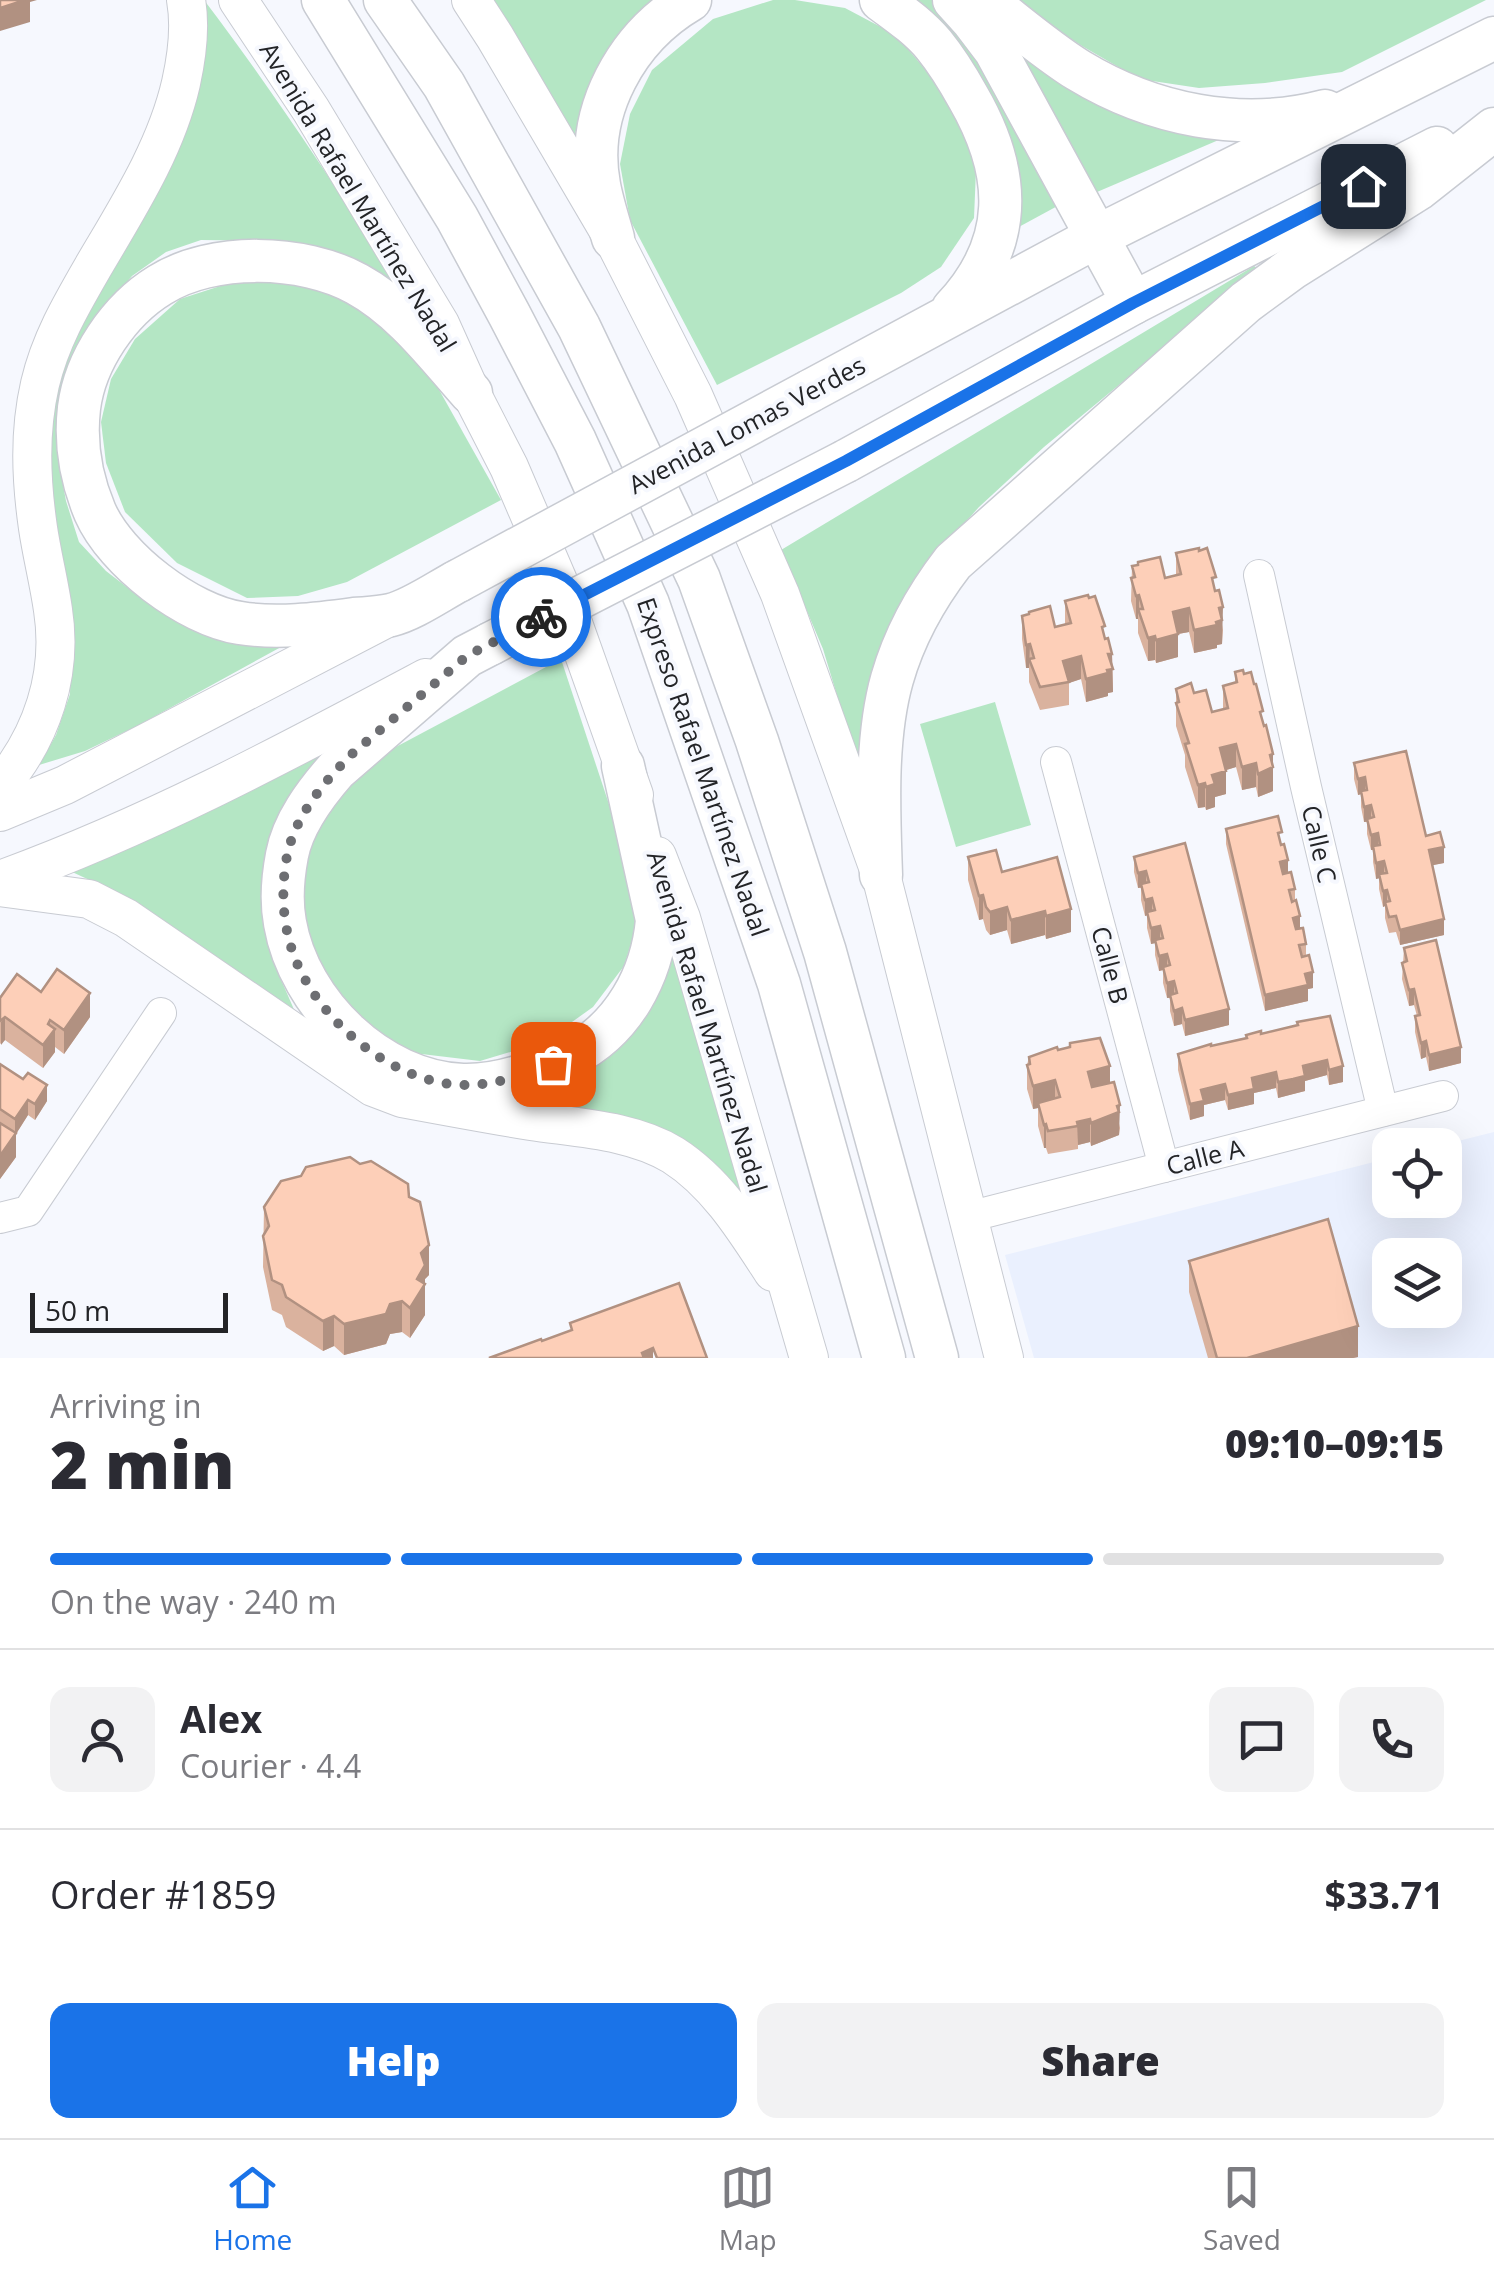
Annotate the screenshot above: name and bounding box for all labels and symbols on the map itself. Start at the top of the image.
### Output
street label: Avenida Rafael Martínez Nadal [253,35,465,358]
pin [1321,144,1406,229]
street label: Avenida Lomas Verdes [622,347,871,501]
courier [491,567,591,667]
street label: Expreso Rafael Martínez Nadal [630,593,778,941]
street label: Calle C [1295,802,1345,886]
street label: Avenida Rafael Martínez Nadal [640,847,776,1197]
street label: Calle B [1084,922,1138,1007]
pin [511,1022,596,1107]
street label: Calle A [1163,1130,1247,1182]
scale bar [30,1288,228,1332]

